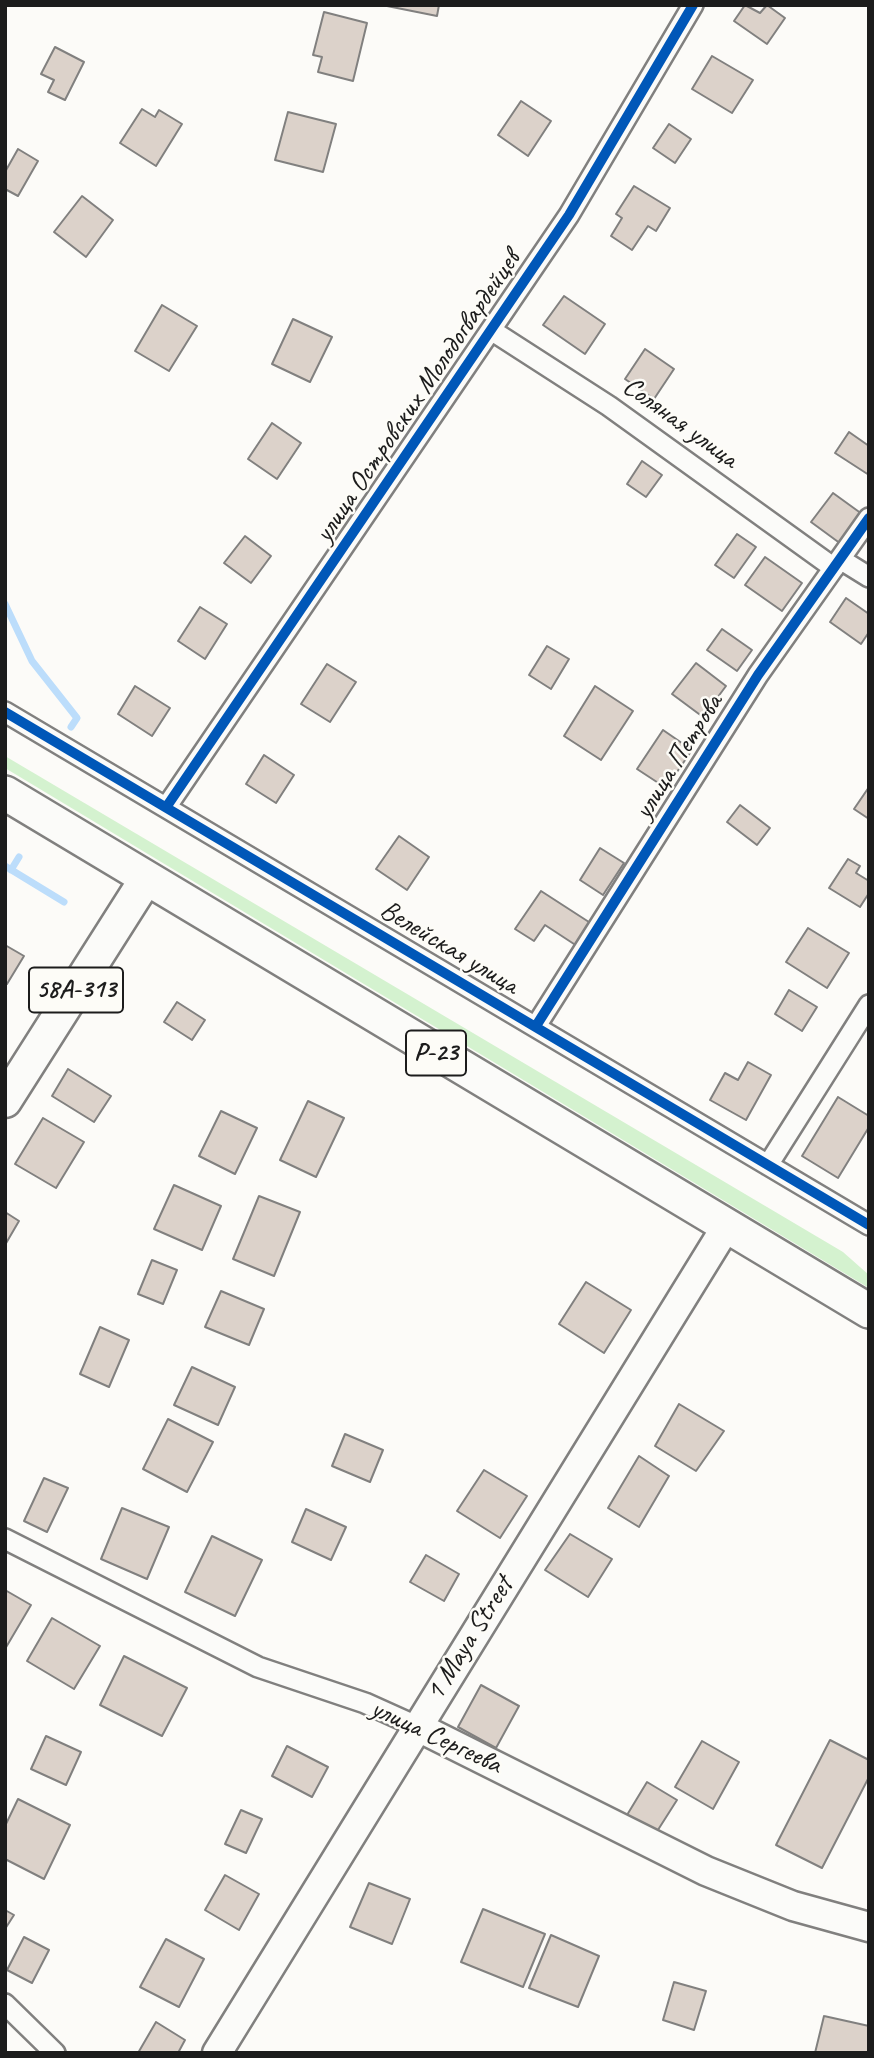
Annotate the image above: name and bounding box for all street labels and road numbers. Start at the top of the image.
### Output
street label: улица Островских Молодогвардейцев [308,245,528,549]
street label: Соляная улица [616,370,744,476]
street label: улица Петрова [627,688,731,826]
street label: Велейская улица [374,894,524,1002]
road number: 58А-313 [29,967,123,1012]
road number: Р-23 [406,1030,466,1076]
street label: 1 Maya Street [419,1571,521,1707]
street label: улица Сергеева [365,1692,507,1782]

